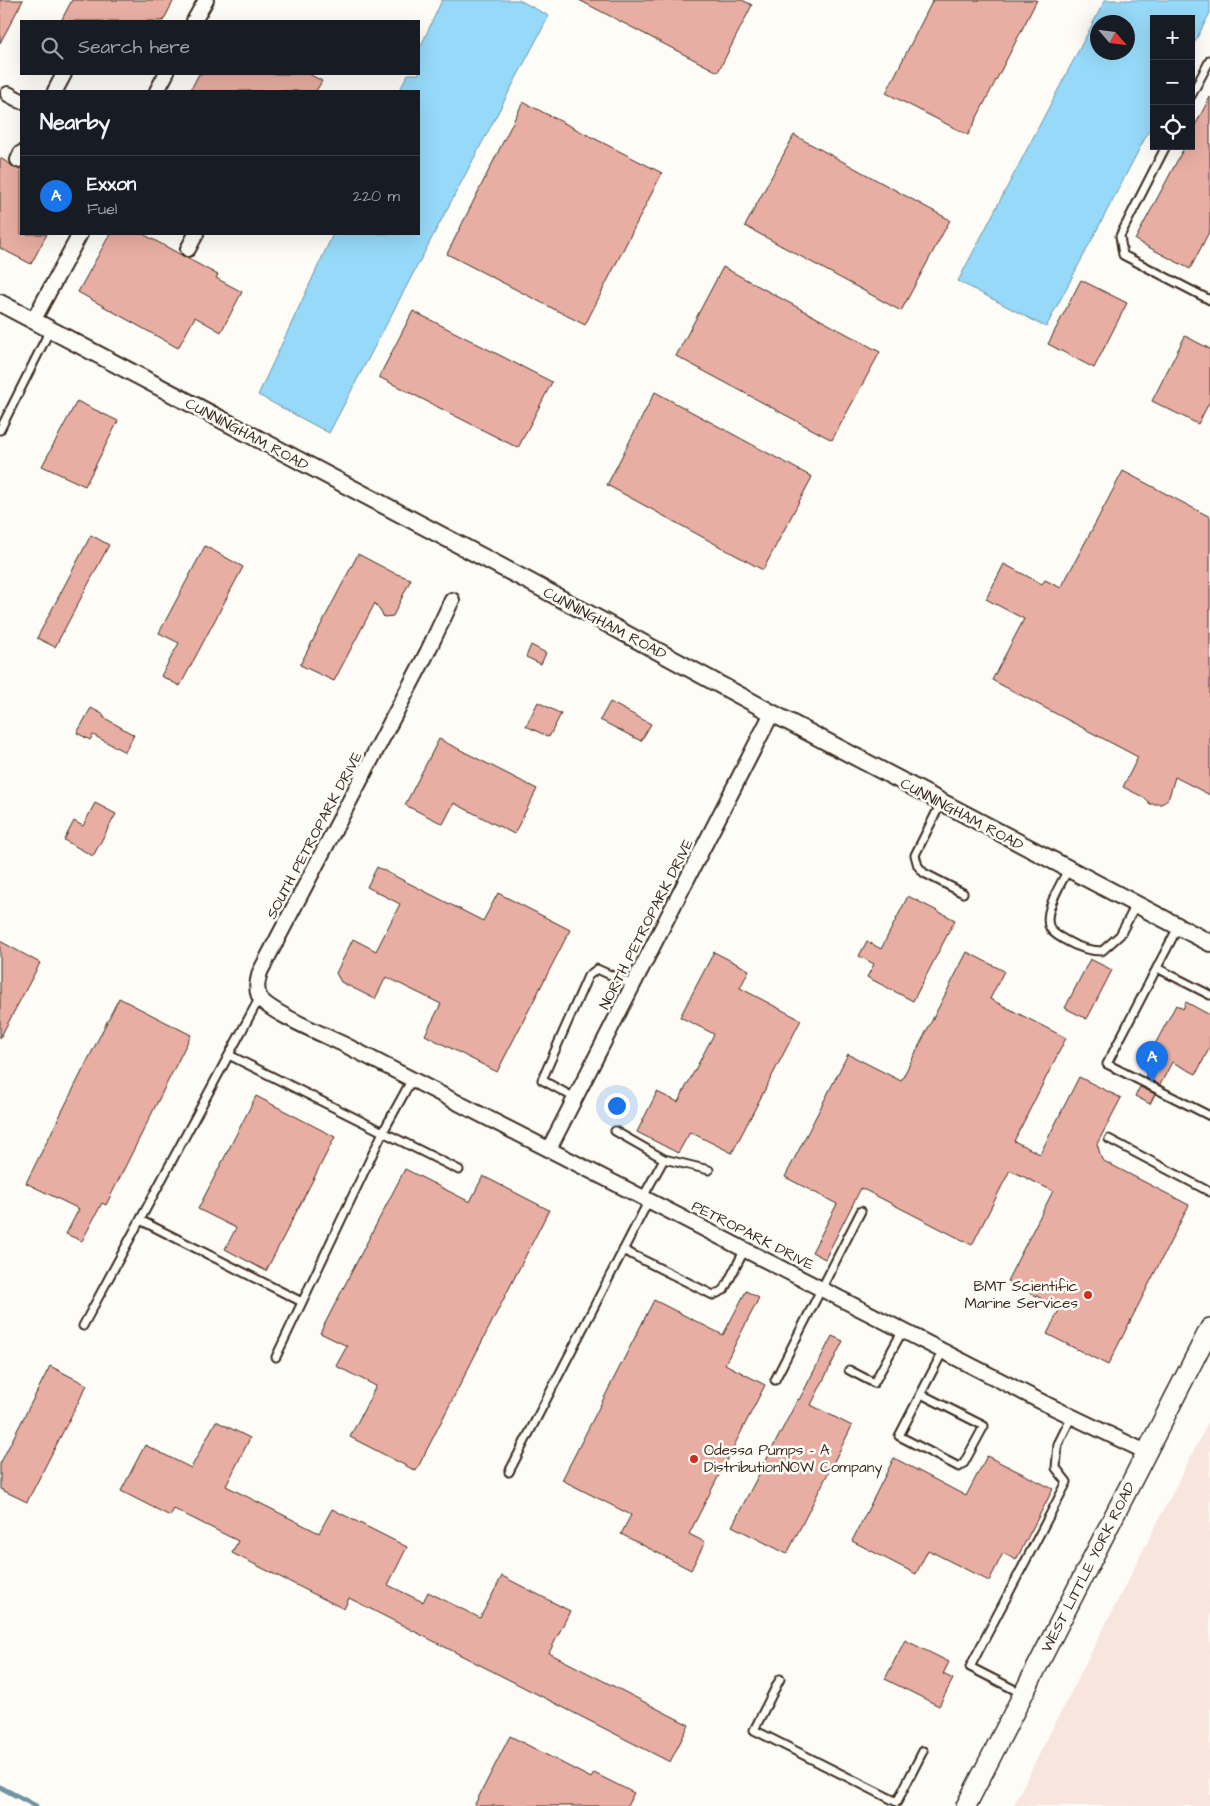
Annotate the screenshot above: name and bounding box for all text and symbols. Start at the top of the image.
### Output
north arrow [1090,15,1135,60]
map controls [1150,15,1195,150]
button: + [1150,15,1195,60]
search box [20,20,420,75]
icon: search [38,34,66,62]
text: Search here [78,34,190,61]
button: − [1150,60,1195,105]
button: locate [1150,105,1195,150]
text: Nearby [40,108,110,137]
text: Exxon [87,171,136,198]
text: A [51,185,61,207]
text: 220 m [353,185,400,207]
text: Fuel [87,198,117,220]
street label: CUNNINGHAM ROAD [181,393,312,476]
street label: CUNNINGHAM ROAD [539,582,670,665]
street label: SOUTH PETROPARK DRIVE [261,748,368,923]
street label: CUNNINGHAM ROAD [896,773,1027,856]
street label: NORTH PETROPARK DRIVE [594,835,699,1013]
pin: A [1136,1041,1168,1082]
your location [604,1093,630,1119]
street label: PETROPARK DRIVE [688,1196,818,1275]
place label: BMT Scientific Marine Services [965,1276,1078,1314]
marker: BMT Scientific Marine Services [1082,1289,1094,1301]
place label: Odessa Pumps - A DistributionNOW Company [704,1440,882,1479]
marker: Odessa Pumps - A DistributionNOW Company [688,1453,700,1465]
street label: WEST LITTLE YORK ROAD [1036,1478,1141,1656]

